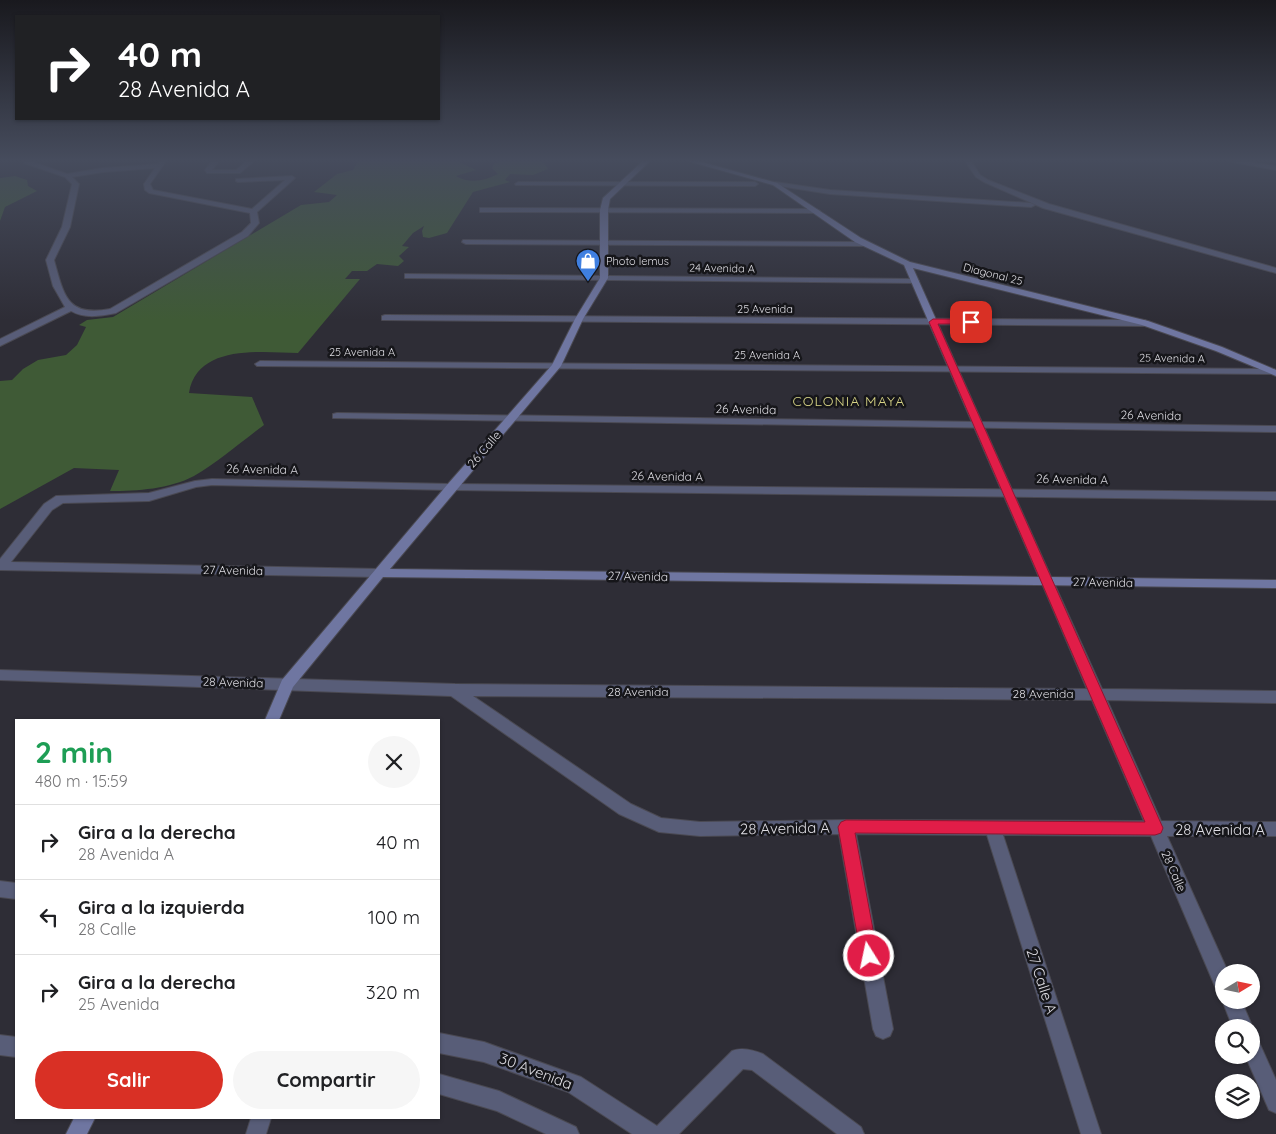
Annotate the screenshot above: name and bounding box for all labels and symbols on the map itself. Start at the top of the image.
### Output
shop icon: Photo lemus [575,248,601,282]
place label: Photo lemus [606,254,669,268]
street label: 24 Avenida A [689,260,755,276]
street label: Diagonal 25 [962,260,1024,288]
pin [950,301,992,343]
street label: 25 Avenida [737,302,793,316]
street label: 25 Avenida A [329,345,395,359]
street label: 25 Avenida A [734,348,800,362]
street label: 25 Avenida A [1139,350,1205,366]
district label: COLONIA MAYA [793,392,905,410]
street label: 26 Avenida [715,401,777,417]
street label: 26 Avenida [1120,407,1182,423]
street label: 26 Calle [464,427,504,470]
street label: 26 Avenida A [226,461,298,477]
street label: 26 Avenida A [631,468,703,484]
street label: 26 Avenida A [1036,471,1108,487]
street label: 27 Avenida [203,562,263,578]
street label: 27 Avenida [608,568,668,584]
street label: 27 Avenida [1073,574,1133,590]
street label: 28 Avenida [202,673,264,691]
street label: 28 Avenida [608,684,668,699]
street label: 28 Avenida [1013,686,1073,701]
street label: 28 Avenida A [740,818,830,838]
street label: 28 Avenida A [1175,820,1265,839]
street label: 28 Calle [1158,848,1190,894]
position arrow [842,929,894,981]
street label: 27 Calle A [1022,946,1062,1016]
north arrow [1215,964,1260,1009]
street label: 30 Avenida [497,1048,575,1094]

